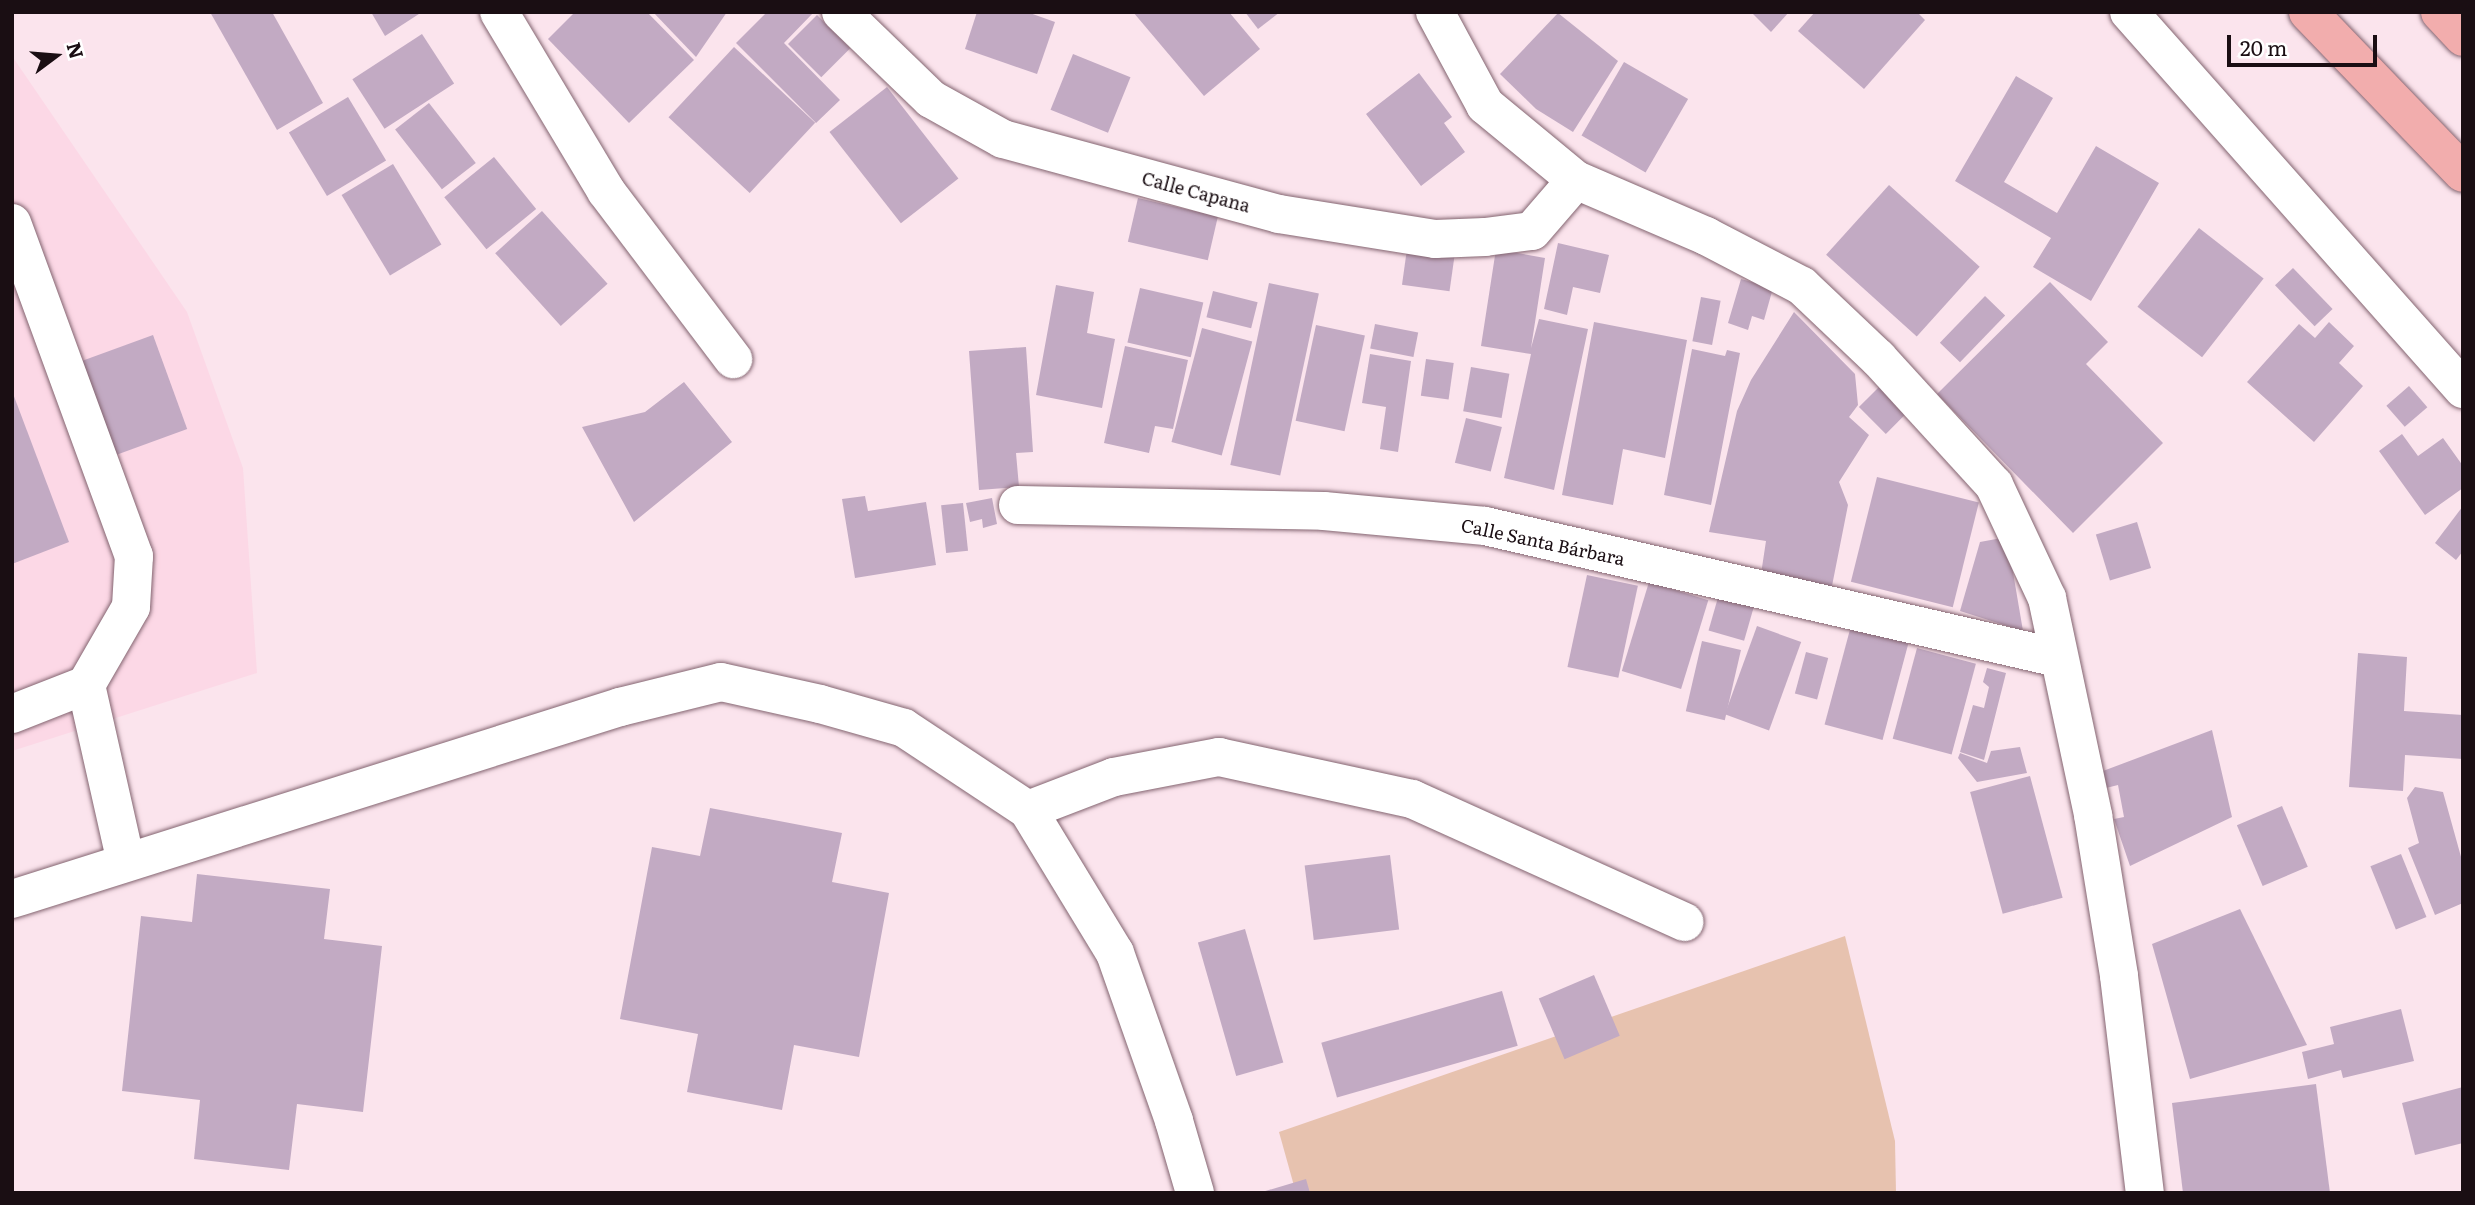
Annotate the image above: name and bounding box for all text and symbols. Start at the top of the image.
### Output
north arrow [21,21,91,91]
scale bar [2230,21,2380,65]
text: 20 m [2240,31,2287,62]
text: N [61,39,92,62]
street label: Calle Capana [1140,167,1252,217]
street label: Calle Santa Bárbara [1459,514,1627,570]

